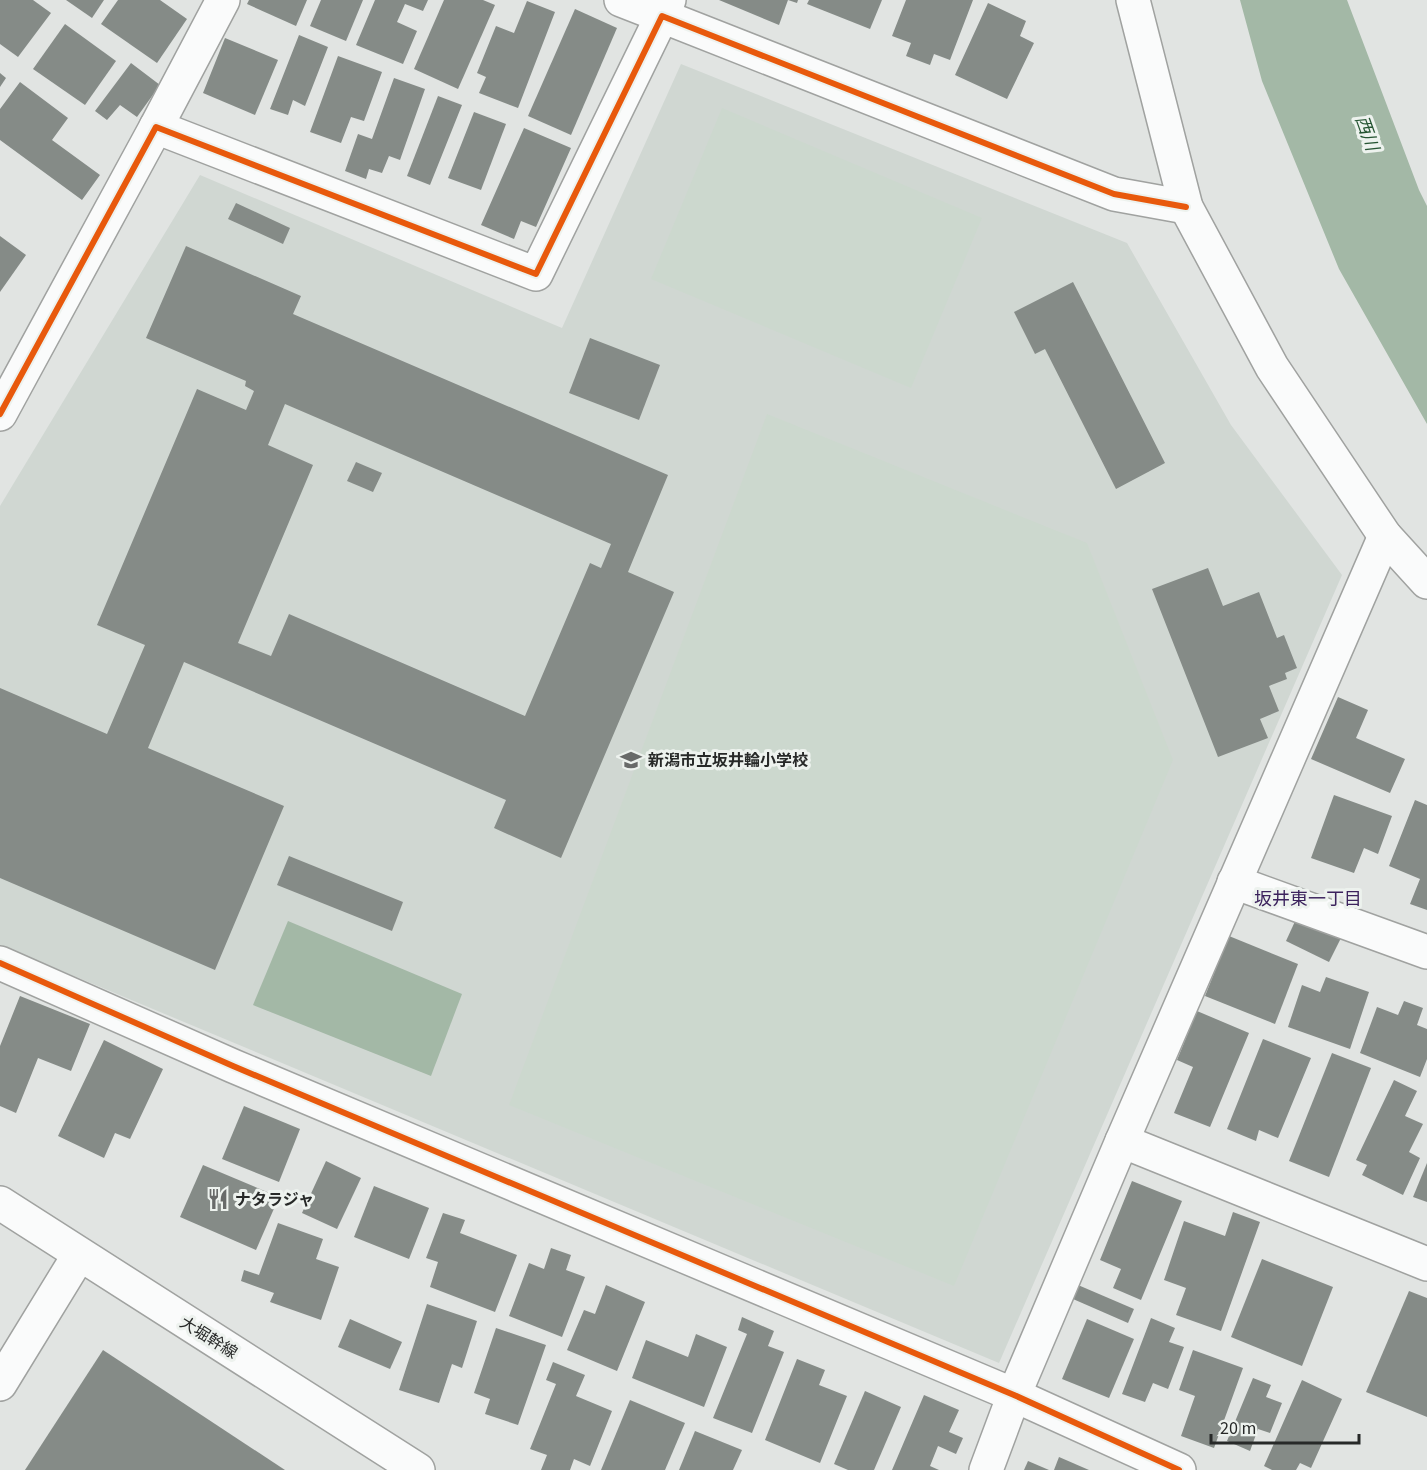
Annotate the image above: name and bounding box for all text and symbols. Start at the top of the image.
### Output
water label: 西川 [1349,112,1385,156]
school or university icon: 新潟市立坂井輪小学校 [619,748,643,772]
place label: 新潟市立坂井輪小学校 [648,750,808,772]
district label: 坂井東一丁目 [1254,887,1362,912]
restaurant icon: ナタラジャ [206,1187,230,1211]
place label: ナタラジャ [235,1189,314,1211]
street label: 大堀幹線 [175,1312,241,1364]
scale bar [1211,1407,1360,1445]
text: 20 m [1220,1416,1256,1441]

